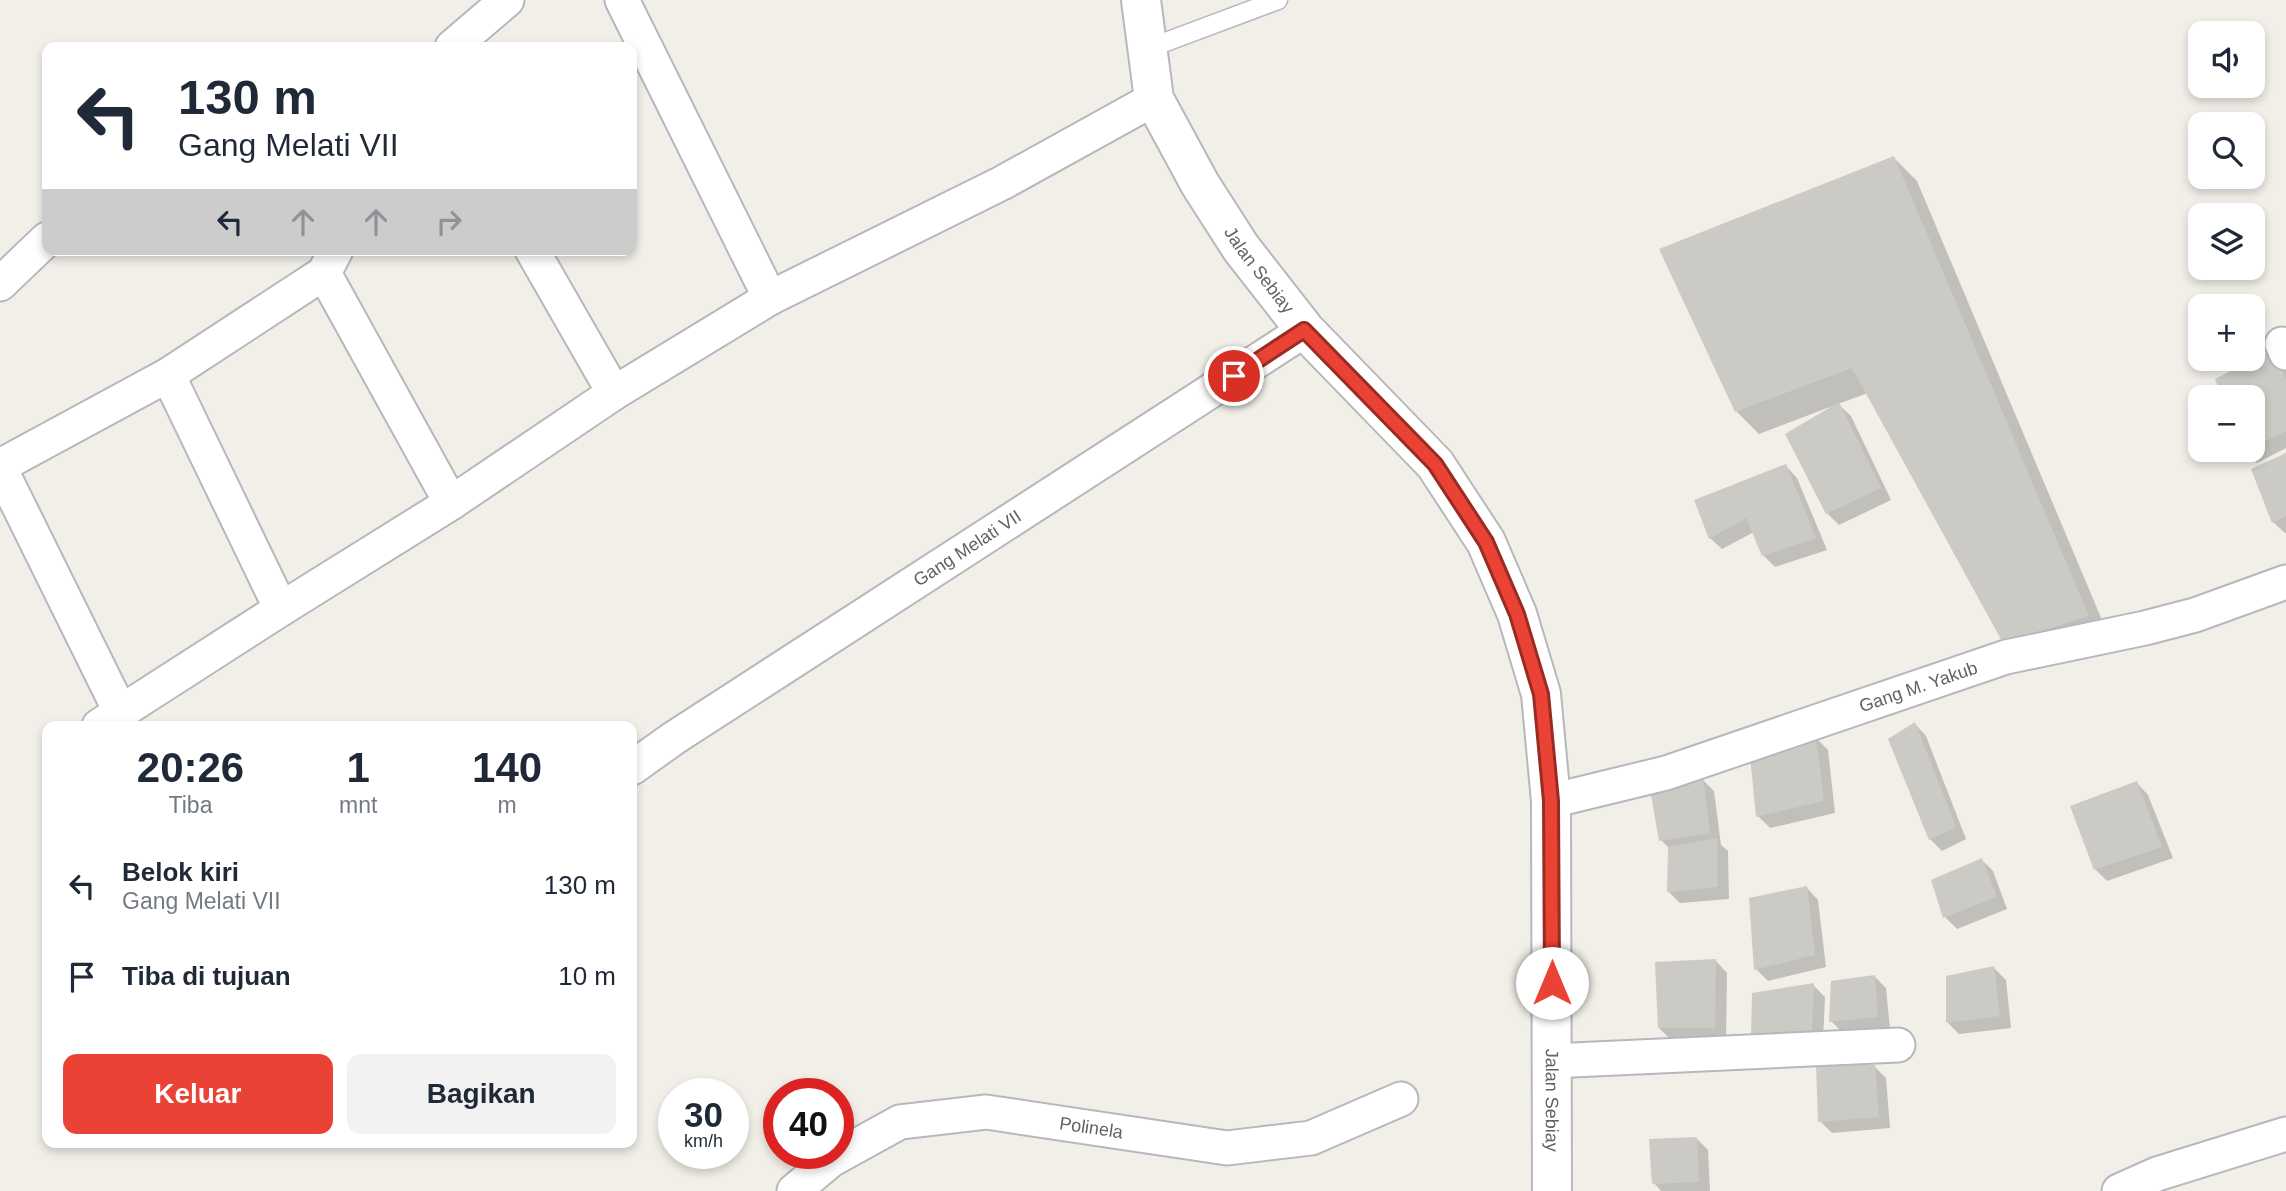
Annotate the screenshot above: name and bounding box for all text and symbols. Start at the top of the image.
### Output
map controls [2188,21,2265,462]
button: sound [2188,21,2265,98]
icon: left [63,70,154,161]
text: 130 m [178,70,317,124]
button: search [2188,112,2265,189]
text: Gang Melati VII [178,127,399,163]
icon: left [211,203,249,241]
icon: ahead [284,203,322,241]
icon: ahead [357,203,395,241]
icon: right [430,203,468,241]
button: layers [2188,203,2265,280]
street label: Jalan Sebiay [1220,223,1298,317]
button: + [2188,294,2265,371]
pin [1204,346,1264,406]
icon: arrive [1215,357,1253,395]
button: − [2188,385,2265,462]
street label: Gang Melati VII [910,506,1025,590]
street label: Gang M. Yakub [1857,657,1980,716]
text: 20:26 [137,744,244,791]
text: 1 [346,744,370,791]
text: 140 [472,744,542,791]
text: Tiba [169,792,212,818]
text: mnt [339,792,377,818]
text: m [498,792,517,818]
text: Belok kiri [122,857,239,887]
icon: left [63,867,101,905]
text: 130 m [544,870,616,900]
text: Gang Melati VII [122,888,281,914]
position arrow [1515,946,1589,1020]
icon: arrive [63,958,101,996]
text: Tiba di tujuan [122,961,291,991]
text: 10 m [558,961,616,991]
street label: Jalan Sebiay [1542,1049,1562,1152]
button: Keluar [63,1054,333,1134]
button: Bagikan [347,1054,616,1134]
speed limit sign: 40 [763,1078,854,1169]
text: 30 [684,1095,723,1134]
street label: Polinela [1058,1113,1125,1142]
text: km/h [684,1131,723,1151]

